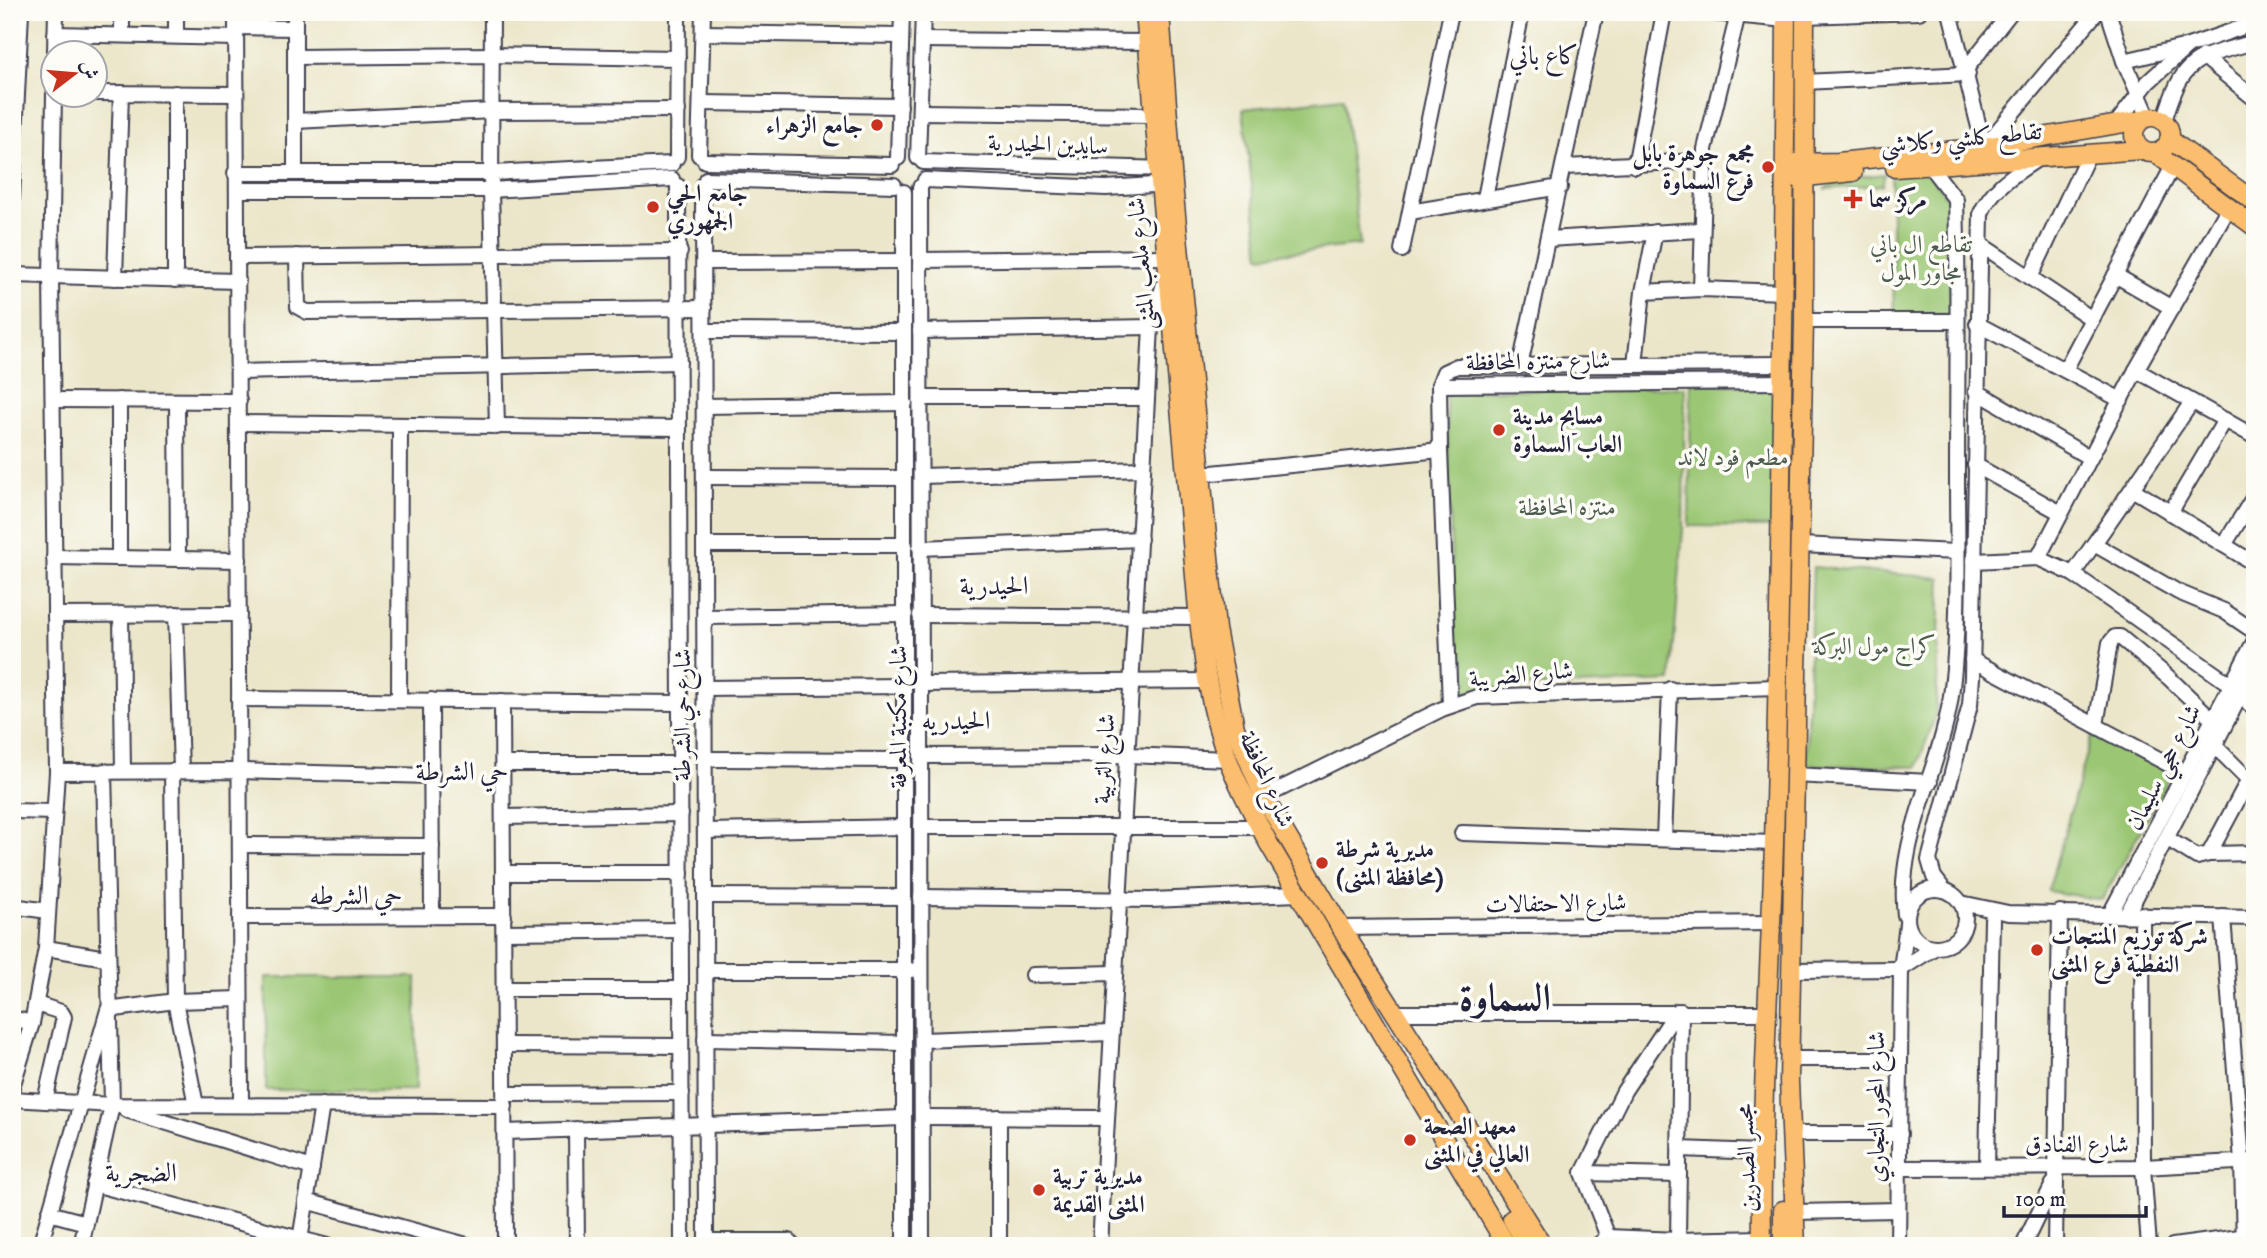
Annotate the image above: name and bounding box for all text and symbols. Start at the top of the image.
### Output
north arrow [38,38,108,108]
district label: كاع باني [1509,40,1579,77]
text: ش [75,57,103,82]
place label: جامع الزهراء [766,111,863,147]
marker: جامع الزهراء [869,117,885,133]
street label: تقاطع كلشي وكلاشي [1879,117,2044,167]
street label: سايدين الحيدرية [987,128,1109,162]
place label: مجمع جوهرة بابل فرع السماوة [1632,139,1754,201]
marker: مجمع جوهرة بابل فرع السماوة [1760,159,1776,175]
place label: جامع الحي الجمهوري [667,179,748,240]
place label: مركز سما [1869,185,1927,216]
marker: مركز سما [1843,189,1863,209]
street label: شارع ملعب المثنى [1121,196,1167,331]
marker: جامع الحي الجمهوري [645,199,661,215]
park label: تقاطع ال باني مجاور المول [1870,230,1973,288]
street label: شارع منتزه المحافظة [1466,346,1611,382]
place label: مسابح مدينة العاب السماوة [1513,402,1622,460]
marker: مسابح مدينة العاب السماوة [1491,422,1507,438]
park label: مطعم فود لاند [1677,443,1789,479]
park label: منتزه المحافظة [1518,493,1616,523]
district label: الحيدرية [960,570,1028,603]
park label: كراج مول البركة [1811,631,1936,667]
street label: شارع مكتبة المعرفة [884,645,918,789]
street label: شارع حي الشرطة [668,649,702,781]
street label: شارع الضريبة [1468,656,1575,698]
street label: شارع حجي سليمان [2119,699,2215,839]
district label: الحيدريه [922,705,990,738]
street label: شارع التربية [1088,713,1126,805]
street label: شارع المحافظة [1228,727,1301,834]
district label: حي الشرطة [415,756,509,793]
place label: مديرية شرطة (محافظة المثنى) [1336,835,1444,894]
marker: مديرية شرطة (محافظة المثنى) [1314,855,1330,871]
district label: حي الشرطه [309,880,403,917]
street label: شارع الاحتفالات [1485,888,1627,924]
place label: شركة توزيع المنتجات النفطية فرع المثنى [2051,921,2208,984]
marker: شركة توزيع المنتجات النفطية فرع المثنى [2029,942,2045,958]
district label: السماوة [1459,975,1551,1023]
street label: شارع المحور التجاري [1862,1031,1896,1183]
street label: مجسر الصدرين [1730,1103,1764,1213]
place label: معهد الصحة العالي في المثنى [1424,1112,1529,1173]
street label: شارع الفنادق [2025,1130,2129,1164]
marker: معهد الصحة العالي في المثنى [1402,1132,1418,1148]
district label: الضجرية [105,1157,177,1190]
place label: مديرية تربية المثنى القديمة [1053,1162,1145,1221]
scale bar [2004,1174,2146,1218]
marker: مديرية تربية المثنى القديمة [1031,1182,1047,1198]
text: 100 m [2015,1187,2066,1213]

